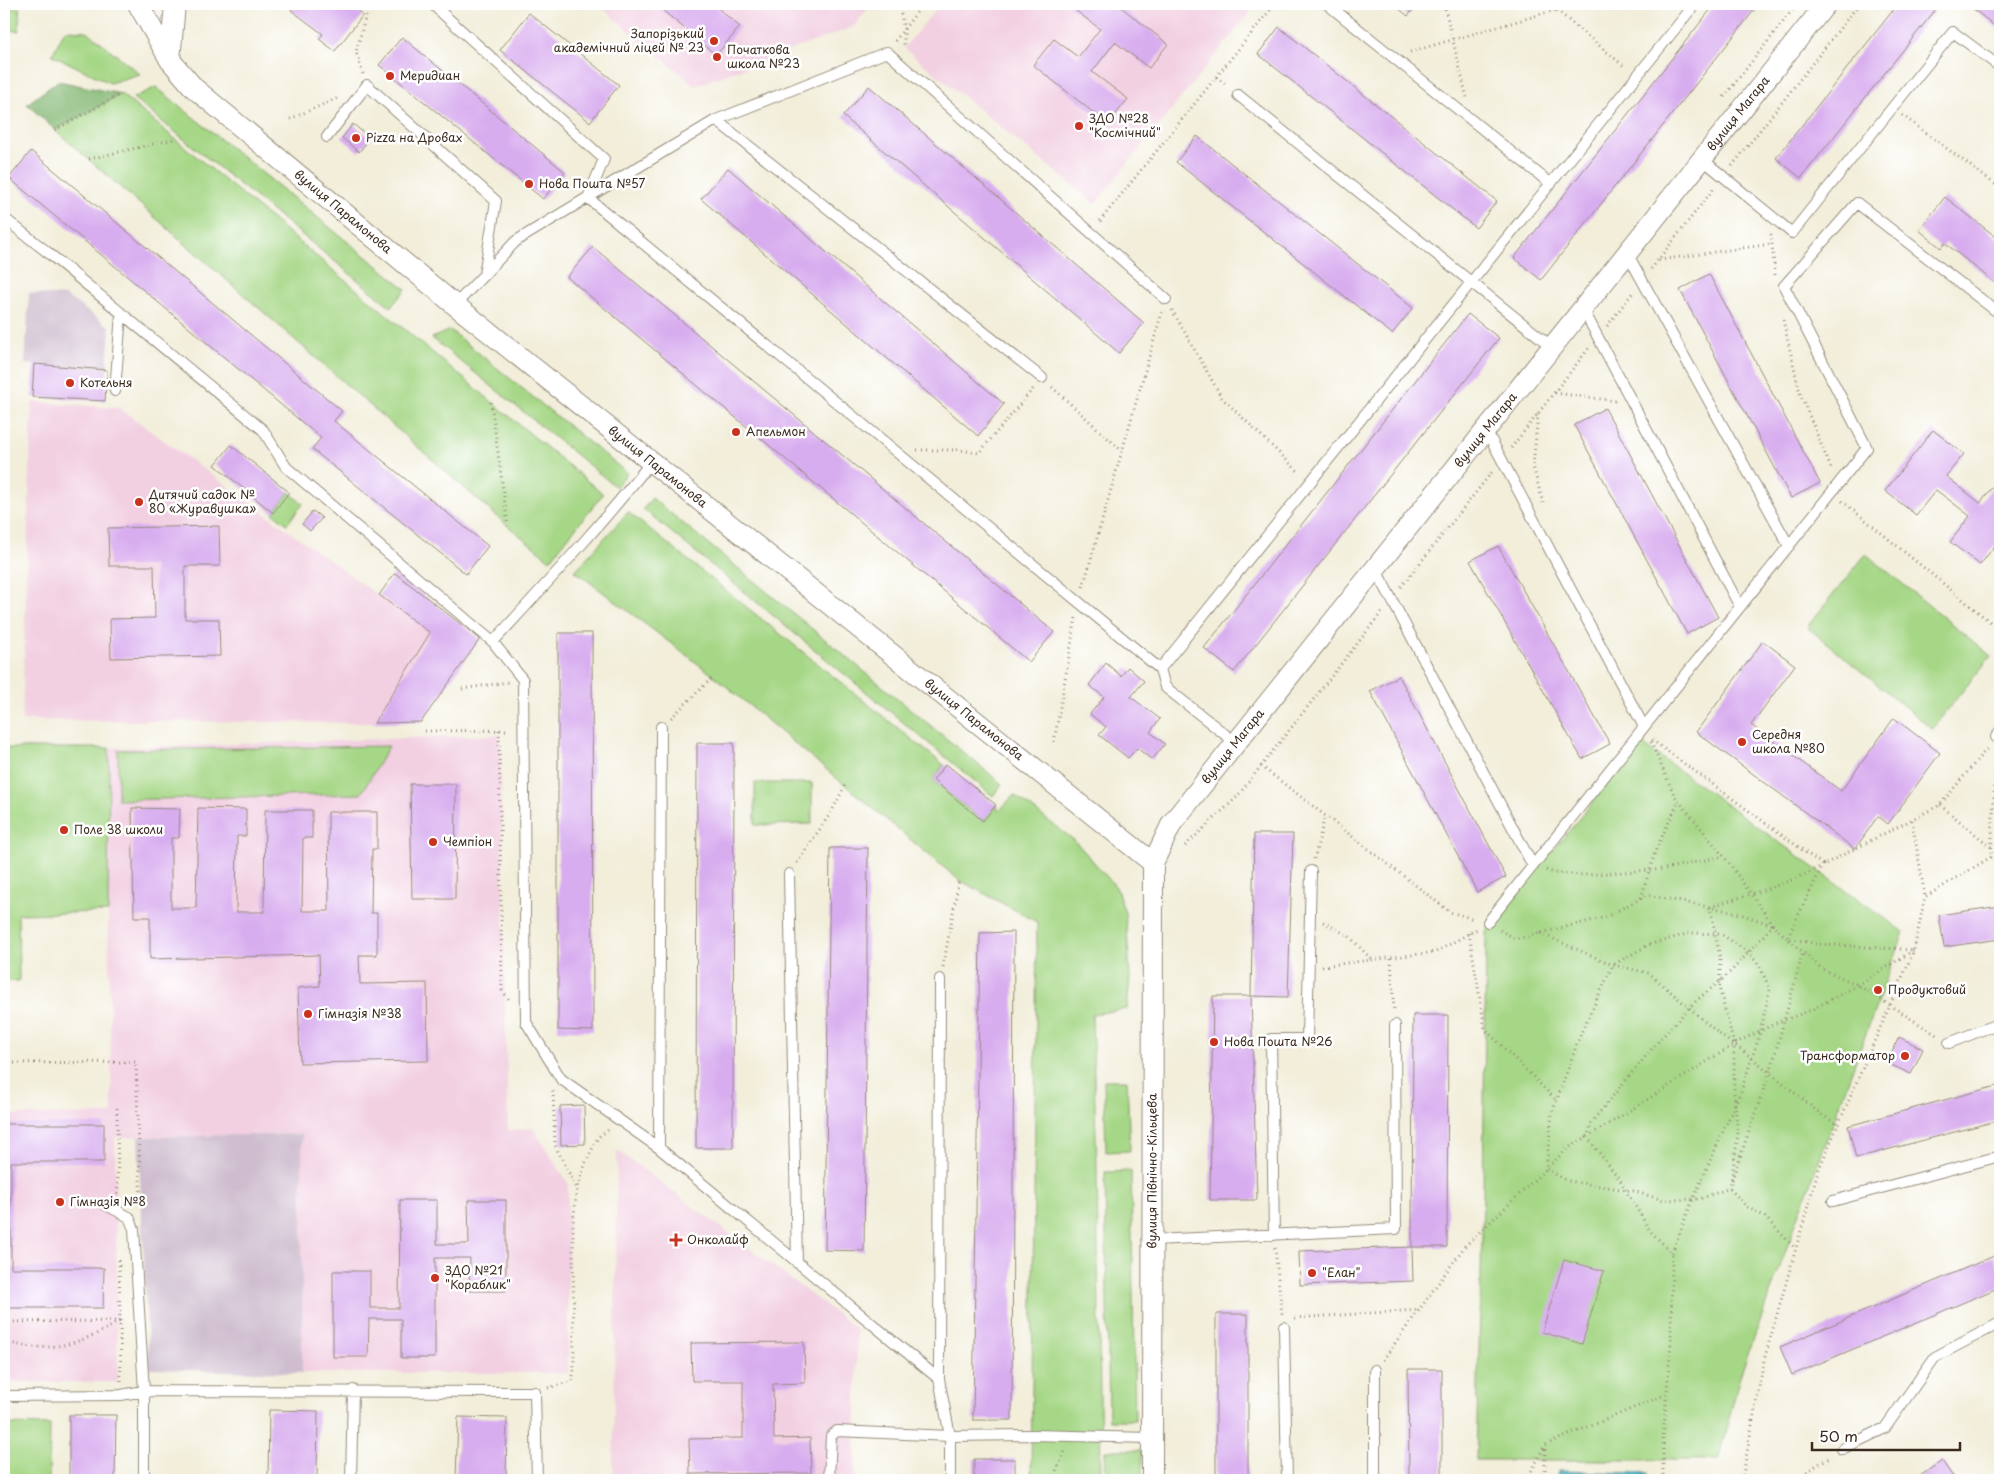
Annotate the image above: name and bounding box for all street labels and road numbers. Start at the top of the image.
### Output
street label: вулиця Магара [1702,71,1774,155]
street label: вулиця Парамонова [291,165,397,257]
street label: вулиця Магара [1449,388,1521,471]
street label: вулиця Парамонова [605,421,712,512]
street label: вулиця Парамонова [921,674,1028,765]
street label: вулиця Магара [1197,704,1268,787]
street label: вулиця Північно-Кільцева [1142,1093,1161,1249]

